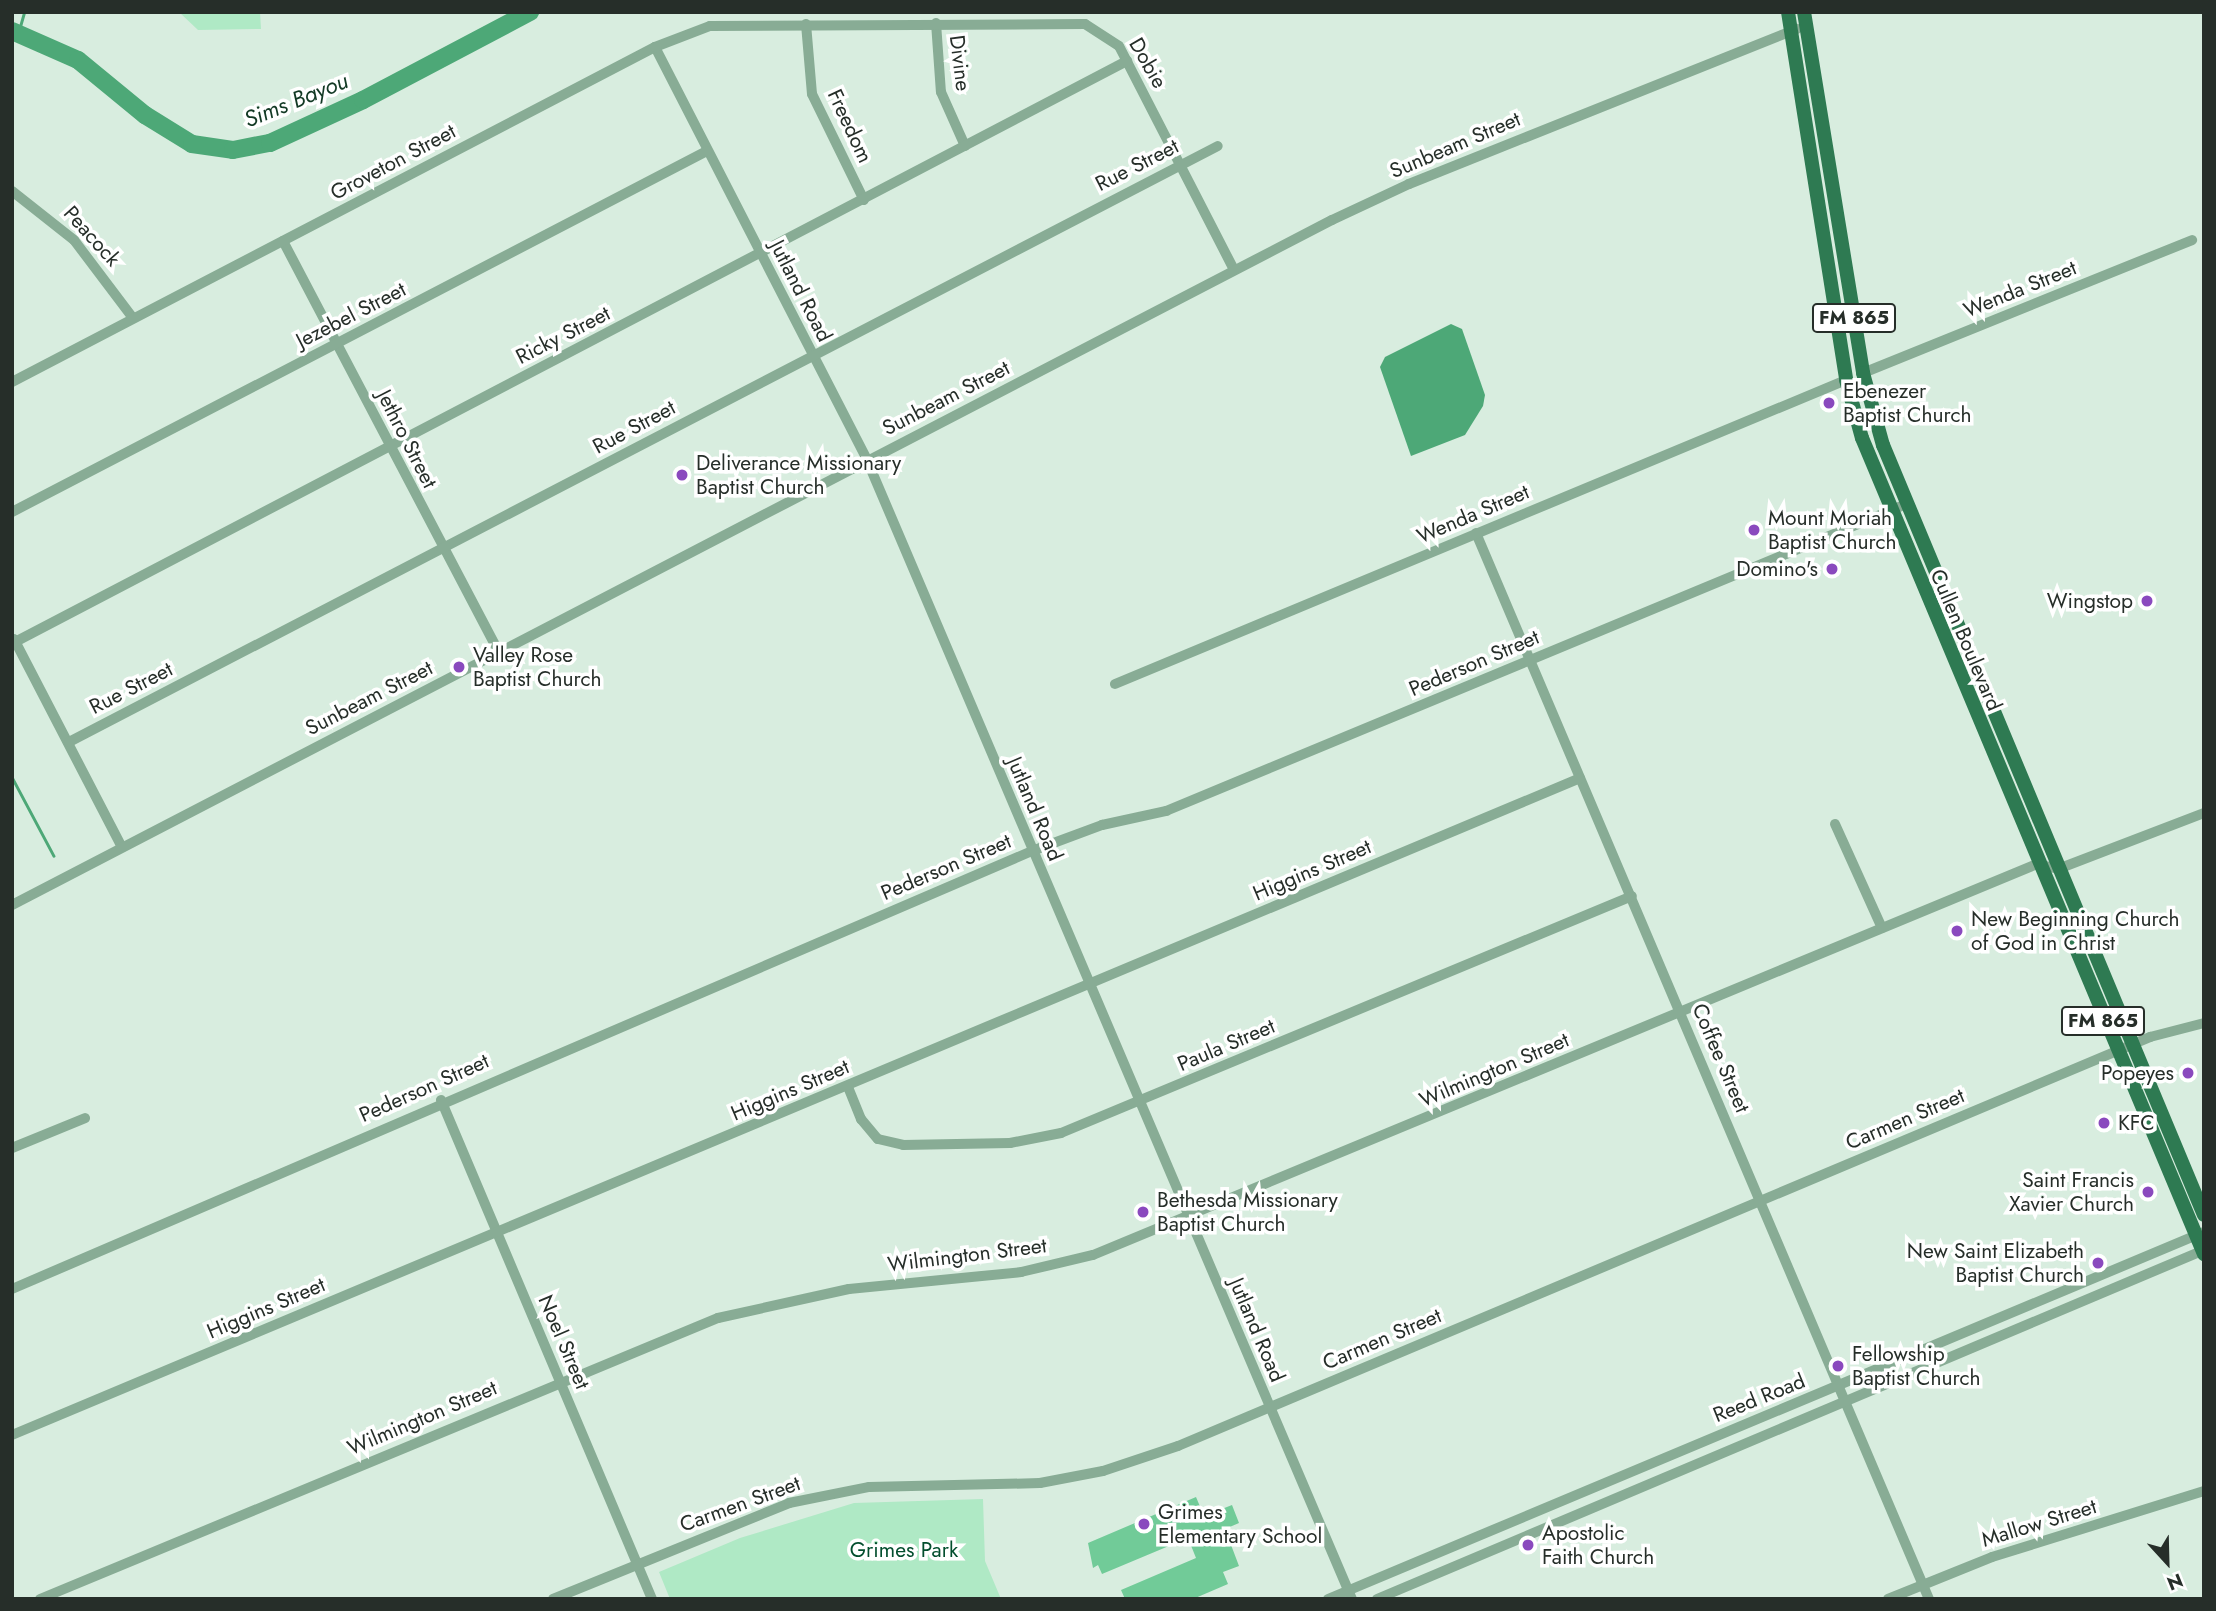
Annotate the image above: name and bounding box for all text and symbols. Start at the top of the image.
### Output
street label: Dobie [1124,33,1172,93]
street label: Divine [944,34,976,92]
water label: Sims Bayou [240,67,352,133]
street label: Freedom [822,85,878,167]
street label: Sunbeam Street [1386,106,1524,184]
street label: Groveton Street [326,118,460,206]
street label: Rue Street [1091,133,1183,197]
street label: Peacock [58,201,126,271]
street label: Jutland Road [765,236,837,346]
street label: Wenda Street [1960,255,2080,323]
street label: Jezebel Street [292,277,410,353]
street label: Ricky Street [512,301,614,369]
road number: FM 865 [1810,302,1898,334]
street label: Sunbeam Street [878,355,1014,441]
place label: Ebenezer Baptist Church [1843,378,1971,428]
street label: Jethro Street [372,386,442,492]
street label: Rue Street [588,395,680,459]
marker: Ebenezer Baptist Church [1821,395,1837,411]
place label: Deliverance Missionary Baptist Church [696,450,901,500]
marker: Deliverance Missionary Baptist Church [674,467,690,483]
street label: Wenda Street [1413,479,1533,549]
place label: Mount Moriah Baptist Church [1768,505,1896,555]
marker: Mount Moriah Baptist Church [1746,522,1762,538]
place label: Domino's [1736,556,1818,582]
marker: Domino's [1824,561,1840,577]
street label: Cullen Boulevard [1925,565,2007,715]
place label: Wingstop [2047,588,2133,614]
marker: Wingstop [2139,593,2155,609]
street label: Pederson Street [1405,624,1543,702]
place label: Valley Rose Baptist Church [473,642,601,692]
street label: Sunbeam Street [301,655,437,741]
street label: Rue Street [85,656,177,720]
marker: Valley Rose Baptist Church [451,659,467,675]
street label: Jutland Road [1002,753,1068,865]
street label: Pederson Street [877,828,1015,906]
street label: Higgins Street [1249,834,1375,906]
place label: New Beginning Church of God in Christ [1971,906,2180,956]
marker: New Beginning Church of God in Christ [1949,923,1965,939]
street label: Coffee Street [1687,1000,1755,1116]
road number: FM 865 [2059,1006,2147,1036]
street label: Paula Street [1174,1013,1278,1077]
street label: Wilmington Street [1416,1027,1572,1113]
street label: Pederson Street [355,1048,493,1128]
street label: Higgins Street [727,1054,853,1126]
place label: Popeyes [2101,1060,2174,1086]
marker: Popeyes [2180,1065,2196,1081]
street label: Carmen Street [1842,1083,1968,1155]
place label: KFC [2118,1110,2155,1136]
marker: KFC [2096,1115,2112,1131]
place label: Saint Francis Xavier Church [2009,1167,2134,1217]
marker: Saint Francis Xavier Church [2140,1184,2156,1200]
place label: Bethesda Missionary Baptist Church [1157,1187,1338,1237]
marker: Bethesda Missionary Baptist Church [1135,1204,1151,1220]
street label: Wilmington Street [886,1233,1048,1277]
place label: New Saint Elizabeth Baptist Church [1907,1238,2084,1288]
marker: New Saint Elizabeth Baptist Church [2090,1255,2106,1271]
street label: Higgins Street [203,1272,329,1344]
street label: Jutland Road [1224,1274,1290,1386]
street label: Noel Street [533,1291,595,1393]
street label: Carmen Street [1319,1303,1445,1375]
place label: Fellowship Baptist Church [1852,1341,1980,1391]
marker: Fellowship Baptist Church [1830,1358,1846,1374]
street label: Reed Road [1709,1368,1809,1428]
street label: Wilmington Street [344,1375,500,1461]
street label: Carmen Street [676,1471,804,1537]
street label: Mallow Street [1979,1494,2099,1552]
place label: Grimes Elementary School [1158,1499,1322,1549]
marker: Grimes Elementary School [1136,1516,1152,1532]
place label: Apostolic Faith Church [1542,1520,1654,1570]
north arrow [2132,1527,2202,1597]
park label: Grimes Park [850,1537,958,1563]
marker: Apostolic Faith Church [1520,1537,1536,1553]
text: N [2163,1567,2187,1597]

